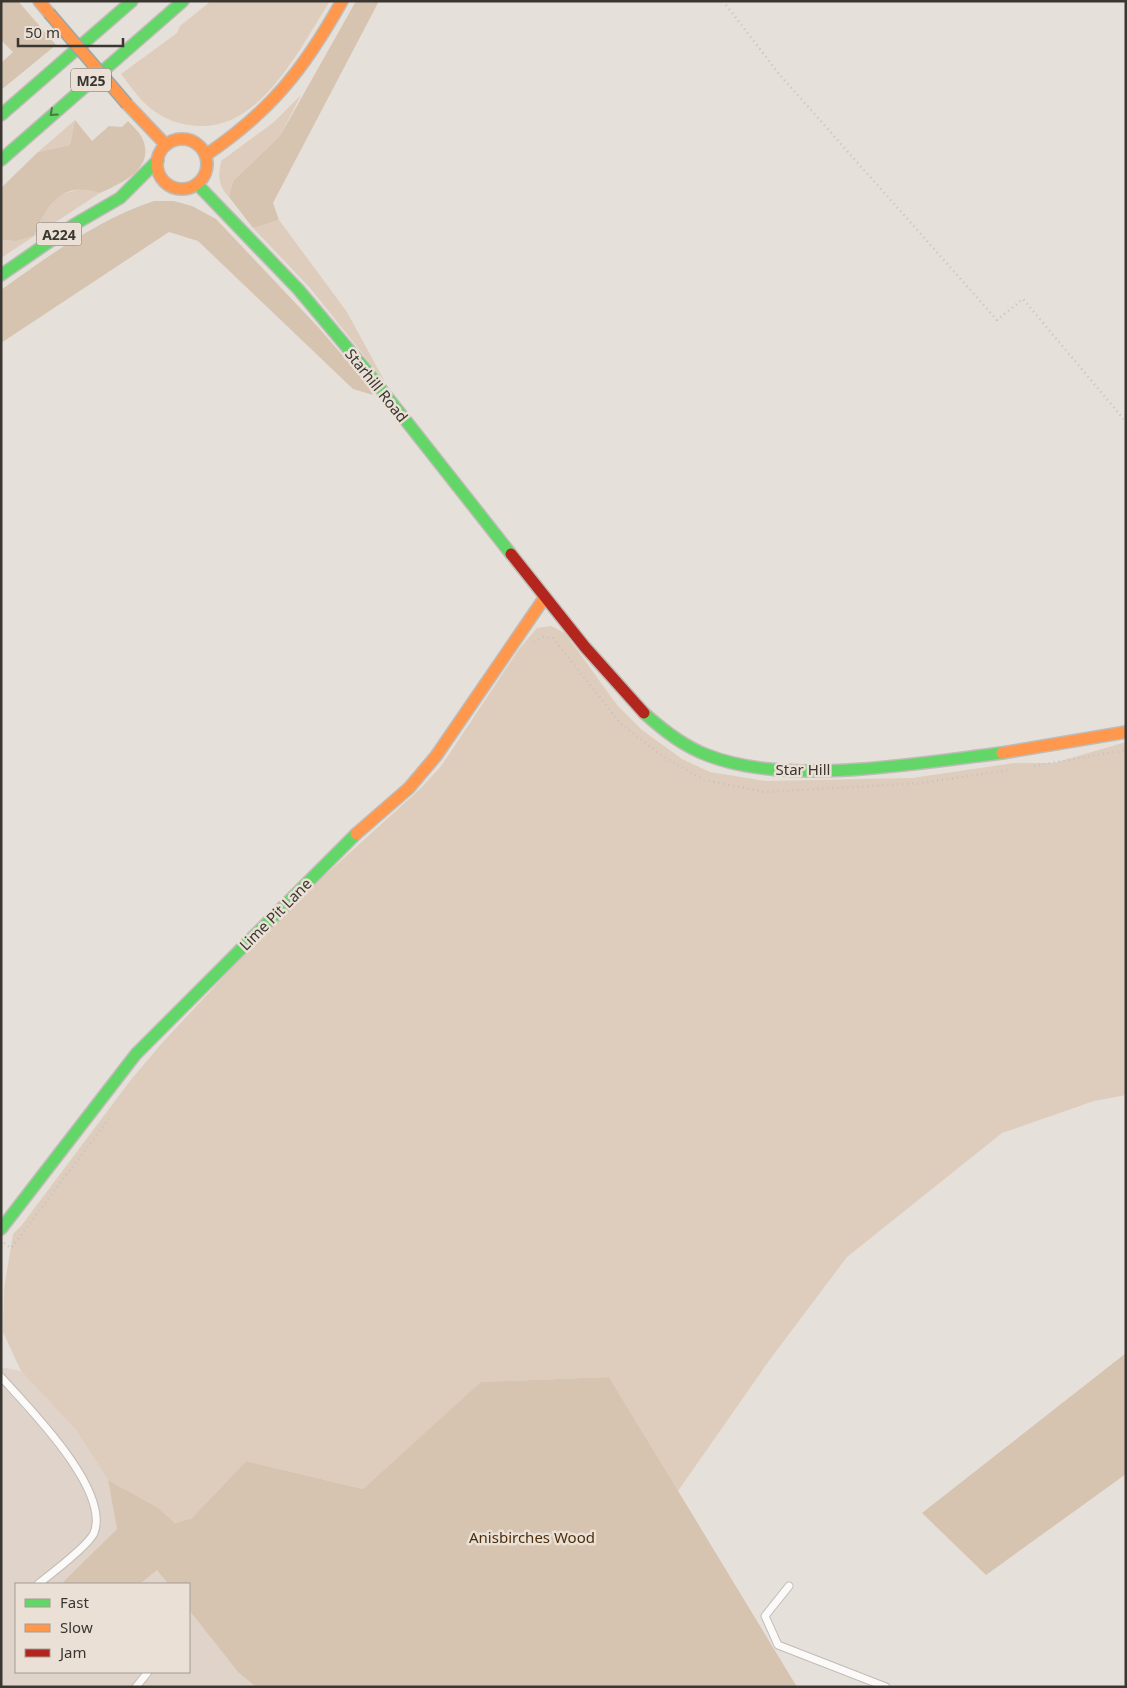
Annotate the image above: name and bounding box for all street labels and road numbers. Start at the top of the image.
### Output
road number: M25 [71,68,111,92]
road number: A224 [36,222,82,245]
street label: Starhill Road [341,344,413,426]
street label: Star Hill [776,759,830,779]
street label: Lime Pit Lane [235,874,315,954]

